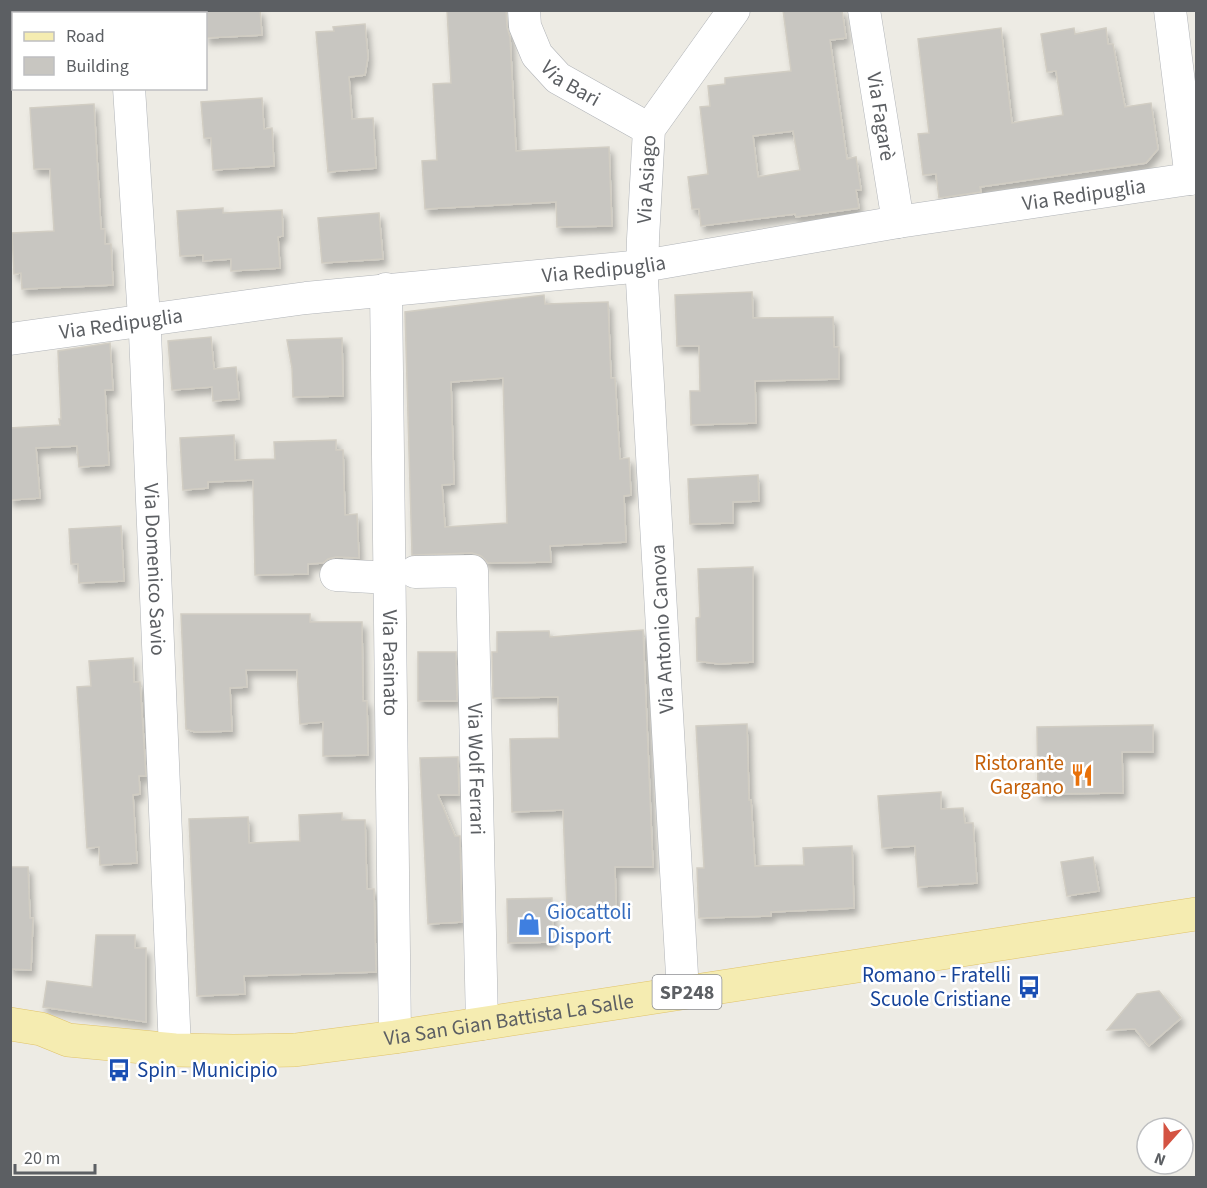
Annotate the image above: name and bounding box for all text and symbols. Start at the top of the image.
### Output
legend [12,12,207,90]
text: Road [66,24,105,49]
street label: Via Bari [534,53,606,114]
text: Building [66,54,129,79]
street label: Via Fagarè [859,70,903,163]
street label: Via Asiago [629,134,664,225]
street label: Via Redipuglia [1020,171,1148,218]
street label: Via Redipuglia [540,247,668,291]
street label: Via Redipuglia [57,300,185,347]
street label: Via Domenico Savio [136,482,173,656]
street label: Via Antonio Canova [643,544,681,714]
street label: Via Pasinato [375,610,406,716]
street label: Via Wolf Ferrari [460,703,493,835]
place label: Ristorante Gargano [974,748,1064,802]
restaurant icon: Ristorante Gargano [1069,762,1095,788]
place label: Giocattoli Disport [547,897,632,951]
shop icon: Giocattoli Disport [516,911,542,937]
place label: Romano - Fratelli Scuole Cristiane [862,960,1011,1014]
bus stop icon: Romano - Fratelli Scuole Cristiane [1016,974,1042,1000]
road number: SP248 [652,975,722,1009]
street label: Via San Gian Battista La Salle [382,986,636,1053]
place label: Spin - Municipio [137,1055,278,1085]
bus stop icon: Spin - Municipio [106,1057,132,1083]
north arrow [1135,1116,1195,1176]
scale bar [15,1137,94,1175]
text: 20 m [24,1146,60,1171]
text: N [1151,1147,1169,1171]

